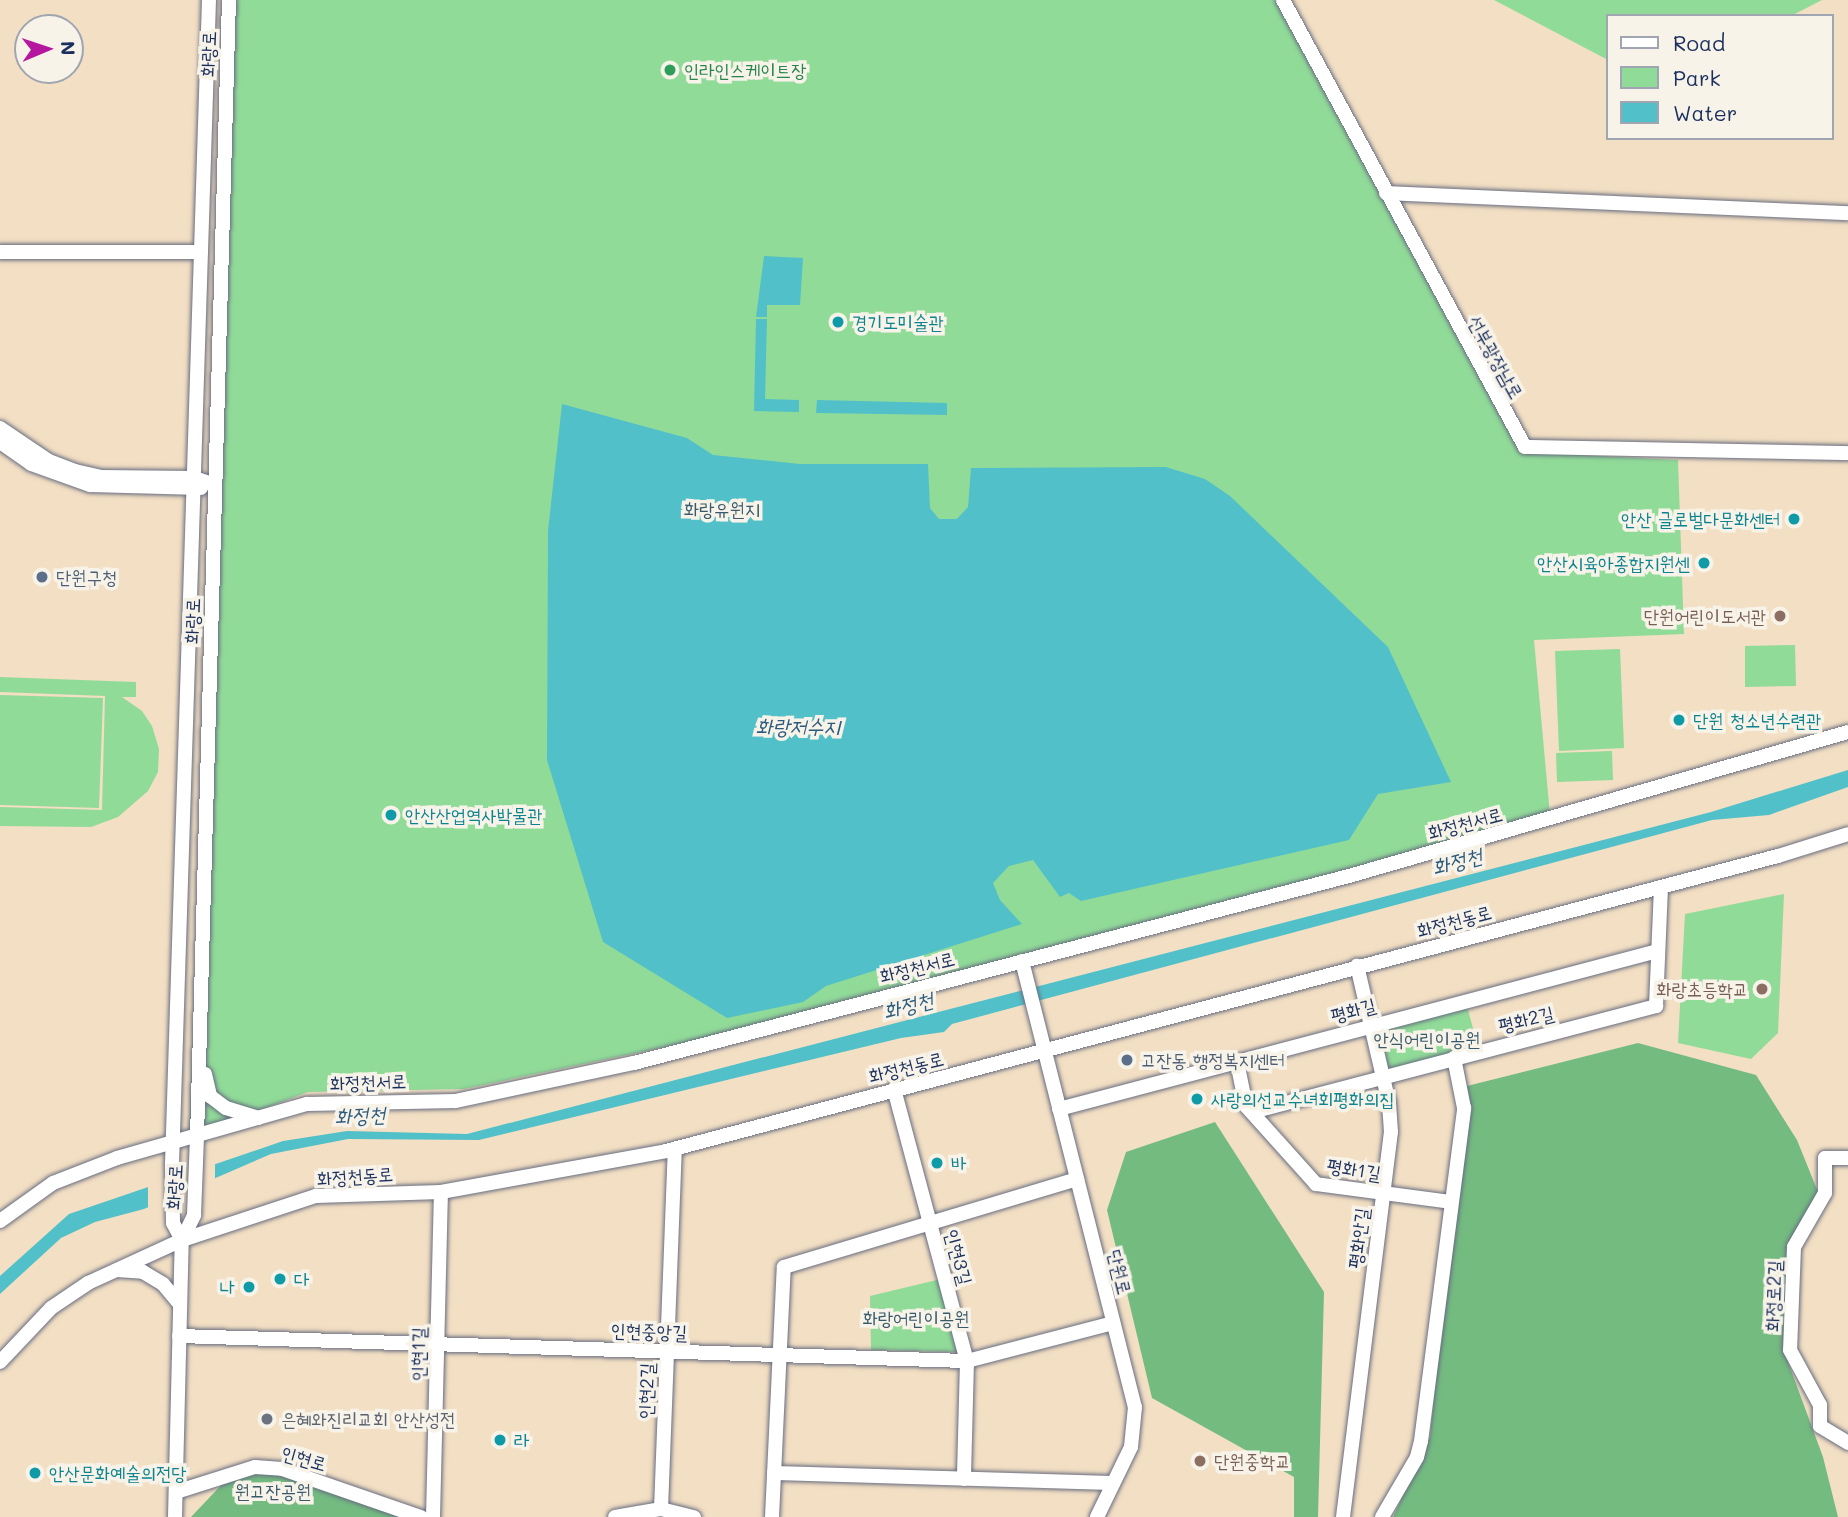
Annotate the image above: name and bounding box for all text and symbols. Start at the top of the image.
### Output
north arrow [14,14,84,84]
legend [1606,14,1834,140]
text: Road [1673,29,1725,56]
street label: 화랑로 [196,31,220,77]
text: N [56,41,81,56]
place label: 인라인스케이트장 [684,59,806,81]
marker: 인라인스케이트장 [662,62,678,78]
text: Park [1673,64,1721,91]
text: Water [1673,99,1737,126]
place label: 경기도미술관 [852,311,944,333]
street label: 선부광장남로 [1464,311,1528,403]
marker: 경기도미술관 [830,314,846,330]
park label: 화랑유원지 [684,498,760,520]
place label: 안산 글로벌다문화센터 [1621,508,1780,530]
marker: 안산 글로벌다문화센터 [1786,511,1802,527]
place label: 안산시육아종합지원센 [1537,552,1690,574]
marker: 안산시육아종합지원센 [1696,555,1712,571]
place label: 단원구청 [56,566,117,588]
marker: 단원구청 [34,569,50,585]
street label: 화랑로 [180,598,204,644]
place label: 단원어린이도서관 [1644,605,1766,627]
marker: 단원어린이도서관 [1772,608,1788,624]
place label: 단원 청소년수련관 [1693,709,1821,731]
marker: 단원 청소년수련관 [1671,712,1687,728]
water label: 화랑저수지 [756,713,840,739]
street label: 화정천서로 [1425,802,1505,844]
place label: 안산산업역사박물관 [405,804,543,826]
marker: 안산산업역사박물관 [383,807,399,823]
water label: 화정천 [1429,842,1485,880]
street label: 화정천동로 [1414,900,1494,942]
street label: 화정천서로 [877,947,957,987]
place label: 화랑초등학교 [1656,978,1748,1000]
marker: 화랑초등학교 [1754,981,1770,997]
water label: 화정천 [880,986,936,1024]
street label: 평화길 [1328,993,1378,1027]
street label: 평화2길 [1496,1001,1556,1037]
park label: 안식어린이공원 [1373,1028,1481,1050]
street label: 화정천동로 [866,1047,946,1087]
place label: 고잔동 행정복지센터 [1141,1049,1285,1071]
marker: 고잔동 행정복지센터 [1119,1052,1135,1068]
street label: 화정천서로 [329,1069,407,1095]
place label: 사랑의선교수녀회평화의집 [1211,1088,1394,1110]
marker: 사랑의선교수녀회평화의집 [1189,1091,1205,1107]
water label: 화정천 [334,1101,386,1129]
place label: 바 [951,1152,966,1174]
street label: 평화1길 [1325,1153,1383,1185]
marker: 바 [929,1155,945,1171]
street label: 화정천동로 [316,1162,394,1190]
street label: 화랑로 [161,1164,187,1210]
street label: 평화안길 [1343,1206,1373,1270]
street label: 인현3길 [941,1227,977,1287]
street label: 단원로 [1103,1247,1137,1297]
street label: 화정로2길 [1760,1260,1786,1332]
place label: 다 [294,1268,309,1290]
marker: 다 [272,1271,288,1287]
place label: 나 [220,1276,235,1298]
marker: 나 [241,1279,257,1295]
park label: 화랑어린이공원 [862,1307,970,1329]
street label: 인현중앙길 [610,1318,688,1344]
street label: 인현1길 [406,1327,430,1381]
street label: 인현2길 [634,1362,658,1420]
place label: 은혜와진리교회 안산성전 [281,1408,455,1430]
marker: 은혜와진리교회 안산성전 [259,1411,275,1427]
place label: 라 [514,1429,529,1451]
marker: 라 [492,1432,508,1448]
street label: 인현로 [279,1441,329,1475]
place label: 단원중학교 [1214,1450,1290,1472]
marker: 단원중학교 [1192,1453,1208,1469]
place label: 안산문화예술의전당 [49,1462,187,1484]
marker: 안산문화예술의전당 [27,1465,43,1481]
park label: 원고잔공원 [235,1480,311,1502]

